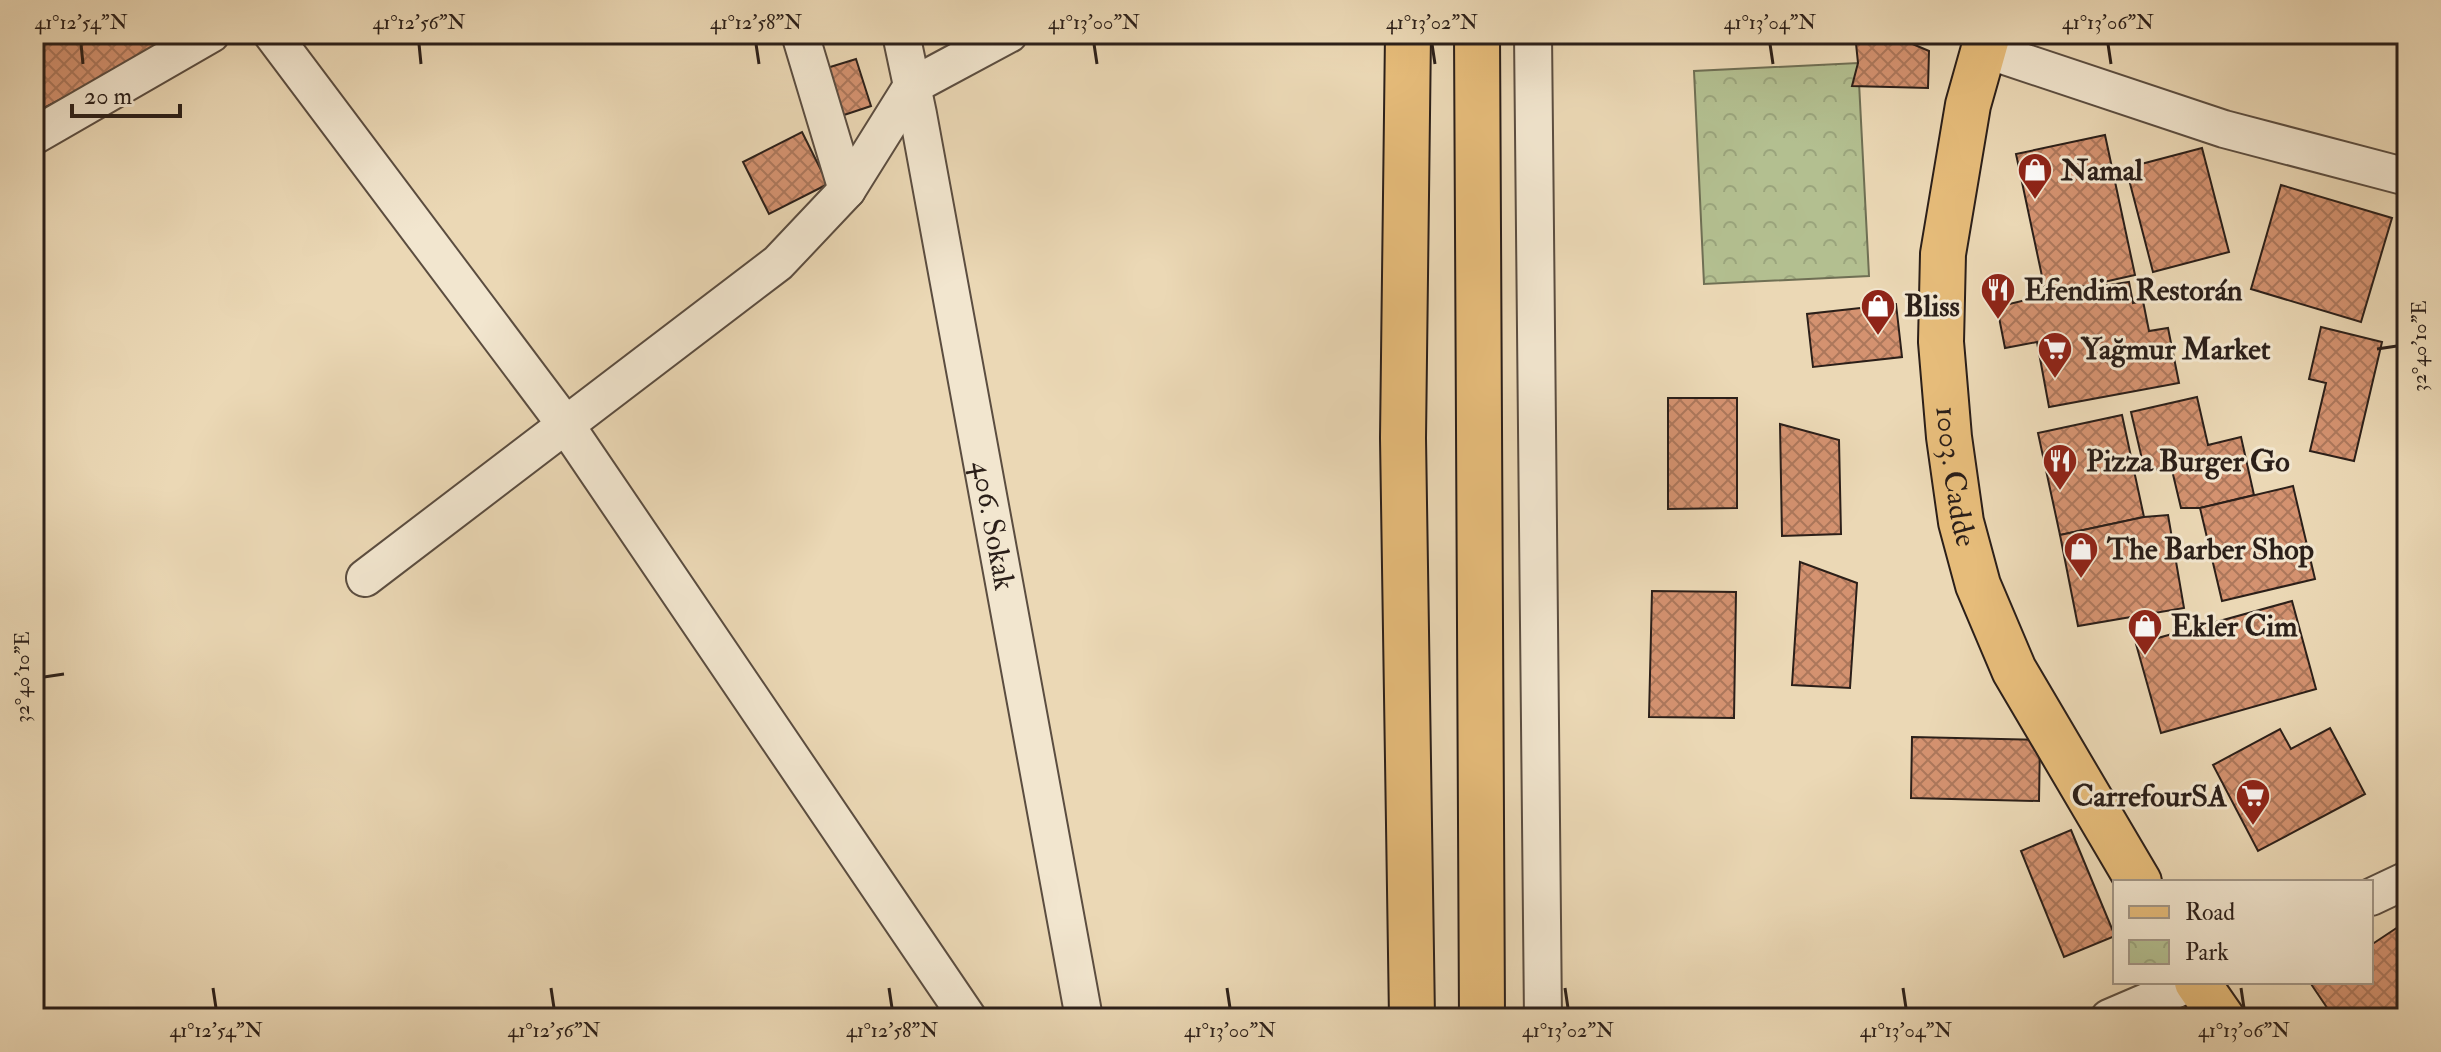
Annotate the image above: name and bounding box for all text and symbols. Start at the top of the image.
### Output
text: 41°12'54"N [34,10,128,35]
text: 41°12'56"N [373,10,466,35]
text: 41°12'58"N [710,10,802,35]
text: 41°13'00"N [1048,10,1140,35]
text: 41°13'02"N [1386,10,1478,35]
text: 41°13'04"N [1724,10,1816,35]
text: 41°13'06"N [2062,10,2154,35]
scale bar [72,68,180,118]
text: 20 m [84,81,133,112]
shop icon: Namal [2016,151,2054,201]
place label: Namal [2060,152,2143,189]
restaurant icon: Efendim Restorán [1979,271,2017,321]
place label: Efendim Restorán [2024,272,2243,309]
shop icon: Bliss [1859,287,1897,337]
place label: Bliss [1904,288,1960,325]
text: 32°40'10"E [2407,300,2432,392]
supermarket icon: Yağmur Market [2036,330,2074,380]
place label: Yağmur Market [2080,331,2271,368]
street label: 1003. Cadde [1927,405,1985,551]
restaurant icon: Pizza Burger Go [2041,442,2079,492]
place label: Pizza Burger Go [2086,443,2290,480]
street label: 406. Sokak [963,458,1023,593]
shop icon: The Barber Shop [2062,530,2100,580]
place label: The Barber Shop [2106,531,2314,568]
shop icon: Ekler Cim [2126,607,2164,657]
place label: Ekler Cim [2171,608,2298,645]
text: 32°40'10"E [10,631,35,723]
supermarket icon: CarrefourSA [2234,777,2272,827]
place label: CarrefourSA [2072,778,2228,815]
legend [2113,880,2373,984]
text: Road [2185,897,2235,928]
text: Park [2185,937,2229,968]
text: 41°12'54"N [169,1018,263,1043]
text: 41°12'56"N [508,1018,601,1043]
text: 41°12'58"N [846,1018,938,1043]
text: 41°13'00"N [1184,1018,1276,1043]
text: 41°13'02"N [1522,1018,1614,1043]
text: 41°13'04"N [1860,1018,1952,1043]
text: 41°13'06"N [2198,1018,2290,1043]

